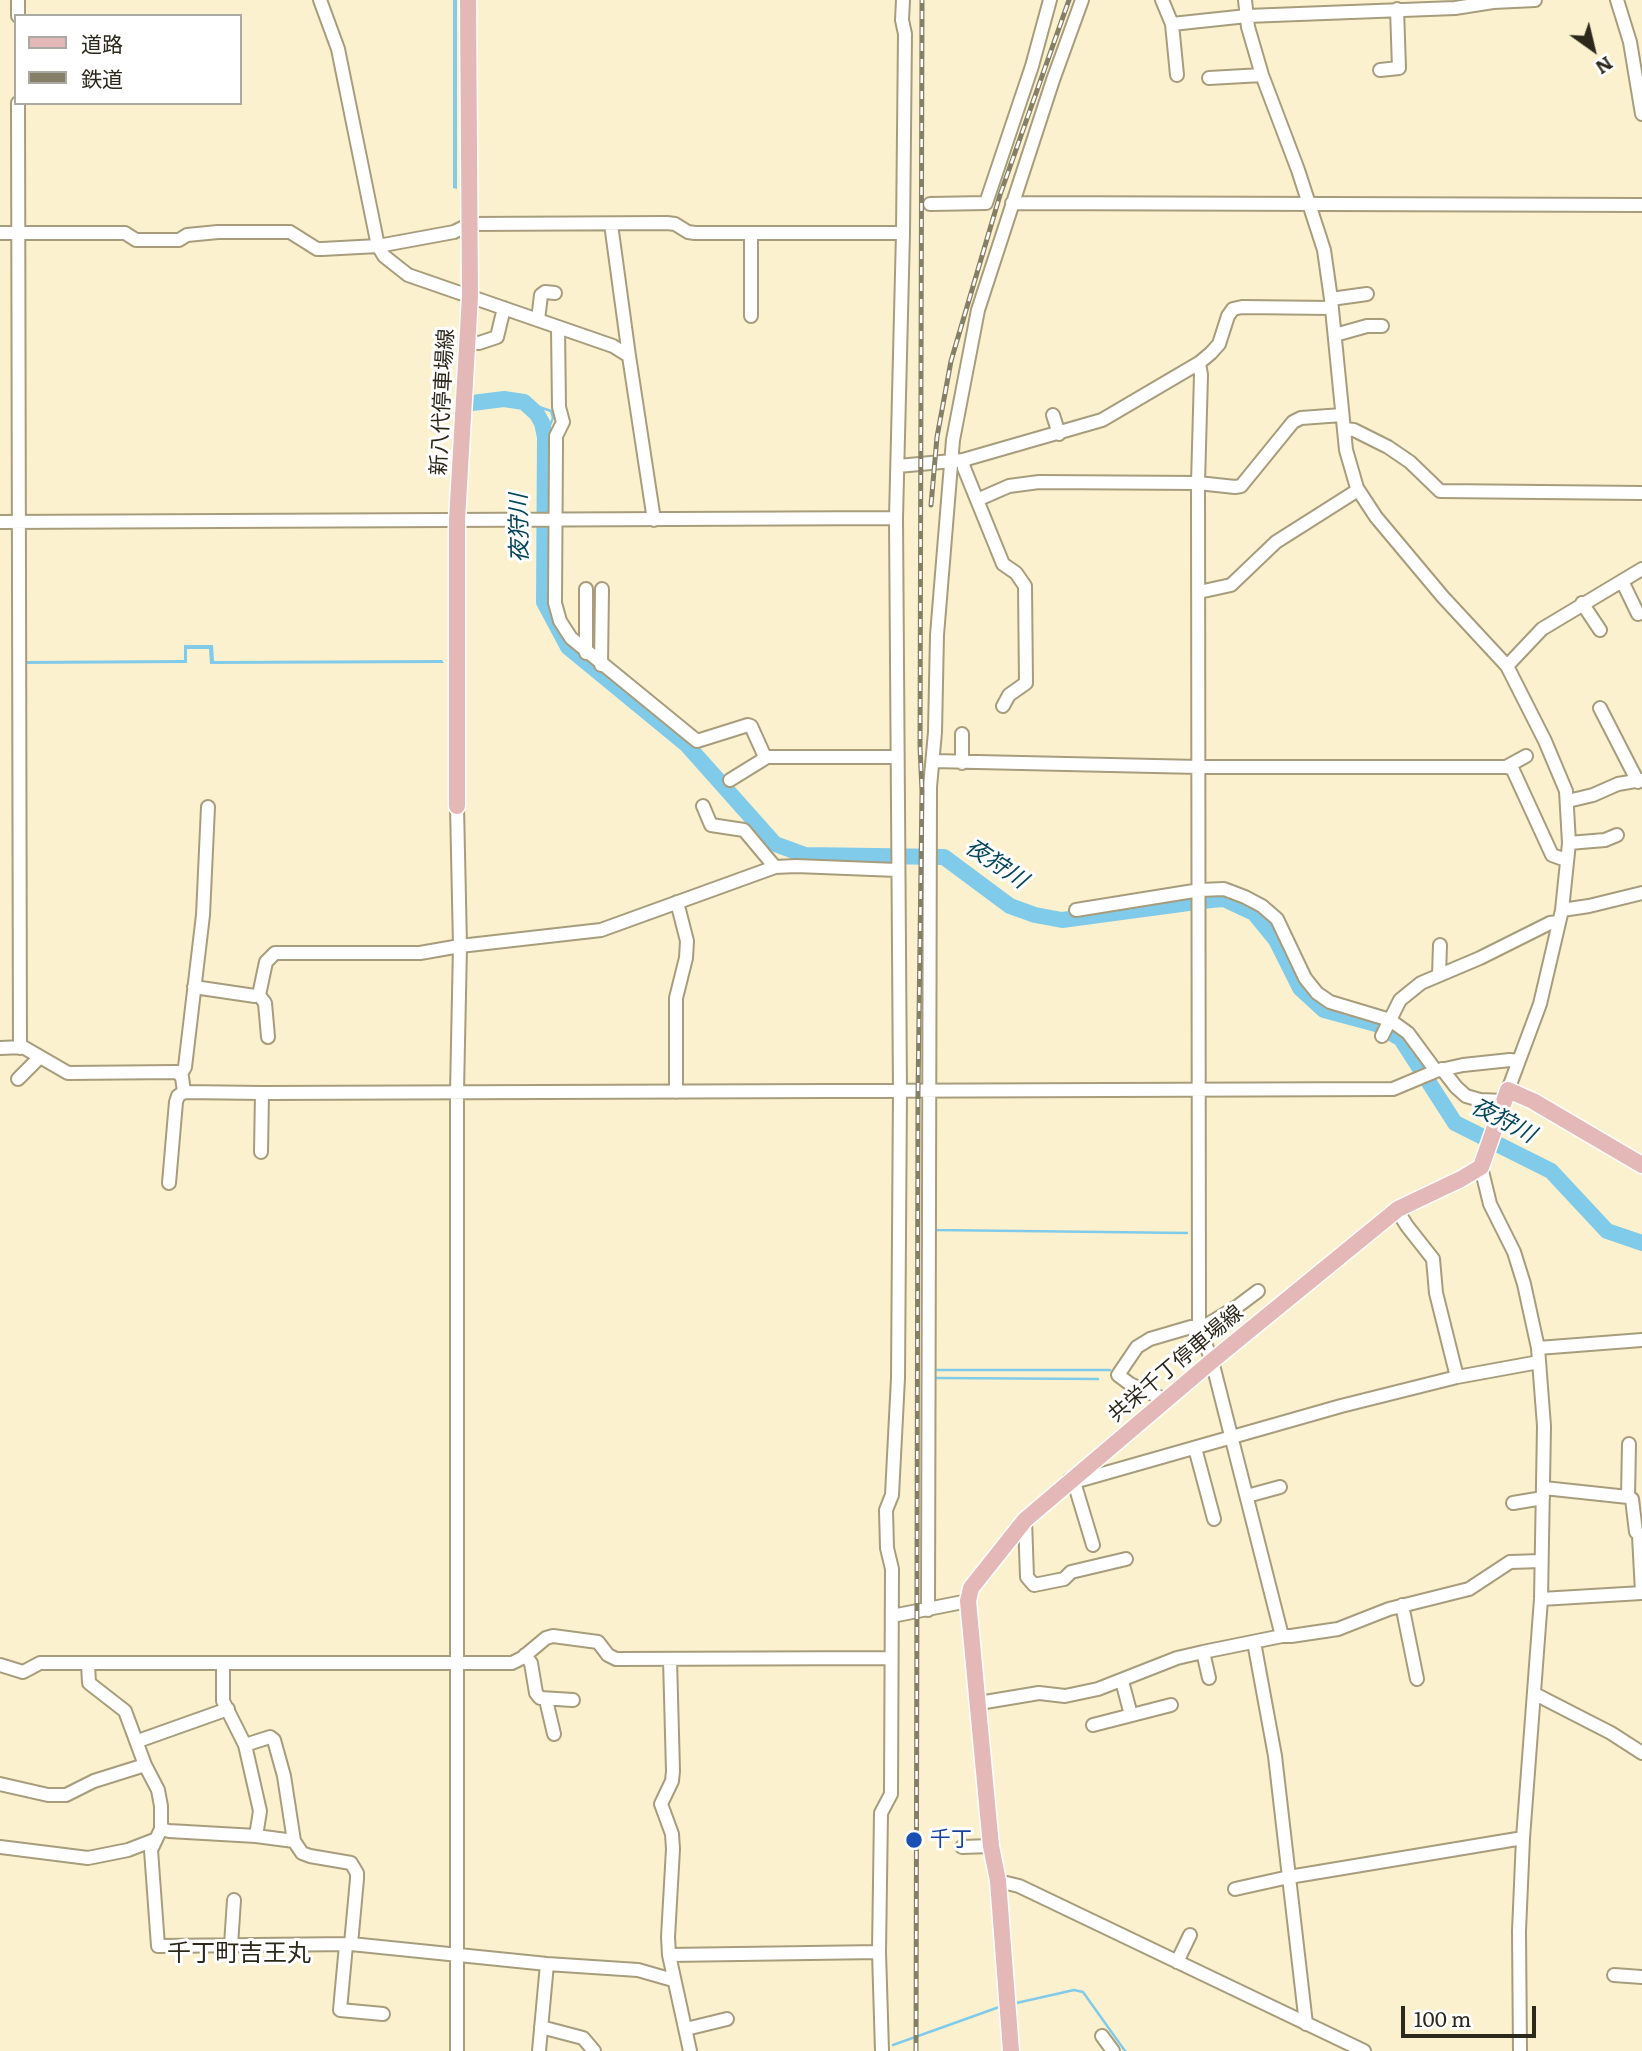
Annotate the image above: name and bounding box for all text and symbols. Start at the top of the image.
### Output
legend [14,14,242,105]
north arrow [1558,14,1628,84]
text: 道路 [81,27,123,58]
text: N [1590,50,1619,82]
text: 鉄道 [81,62,123,93]
street label: 新八代停車場線 [427,328,459,476]
water label: 夜狩川 [506,493,534,563]
water label: 夜狩川 [960,833,1032,895]
water label: 夜狩川 [1466,1093,1540,1149]
street label: 共栄千丁停車場線 [1104,1300,1248,1428]
place label: 千丁 [930,1827,972,1853]
marker: 千丁 [904,1830,924,1850]
district label: 千丁町吉王丸 [167,1940,311,1968]
scale bar [1404,1992,1539,2036]
text: 100 m [1414,2002,1471,2033]

